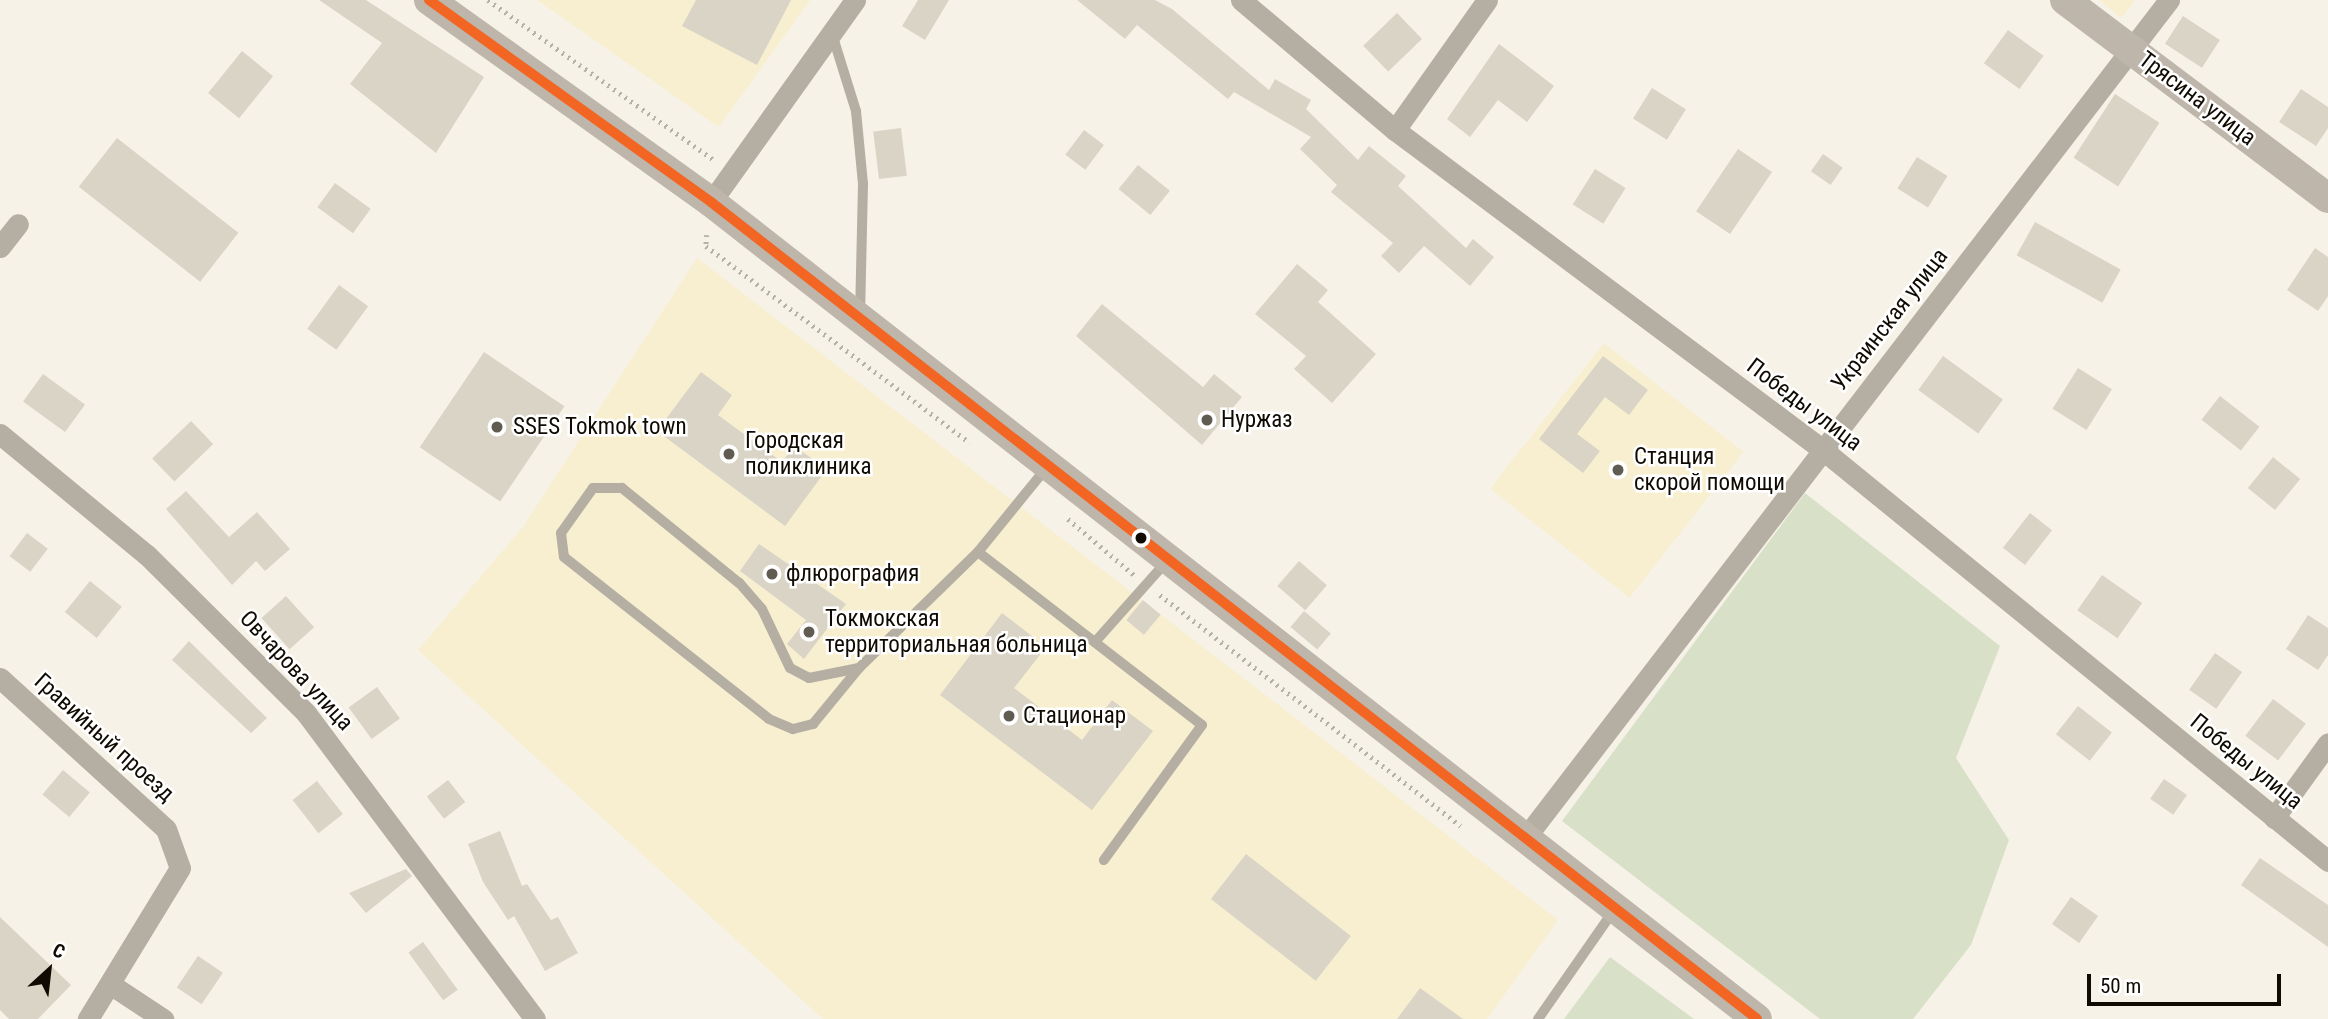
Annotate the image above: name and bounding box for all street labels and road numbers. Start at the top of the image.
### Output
street label: Трясина улица [2133,46,2261,152]
street label: Украинская улица [1826,243,1954,397]
street label: Победы улица [1741,353,1867,457]
street label: Овчарова улица [233,605,359,737]
street label: Гравийный проезд [28,668,180,808]
street label: Победы улица [2184,708,2308,816]

